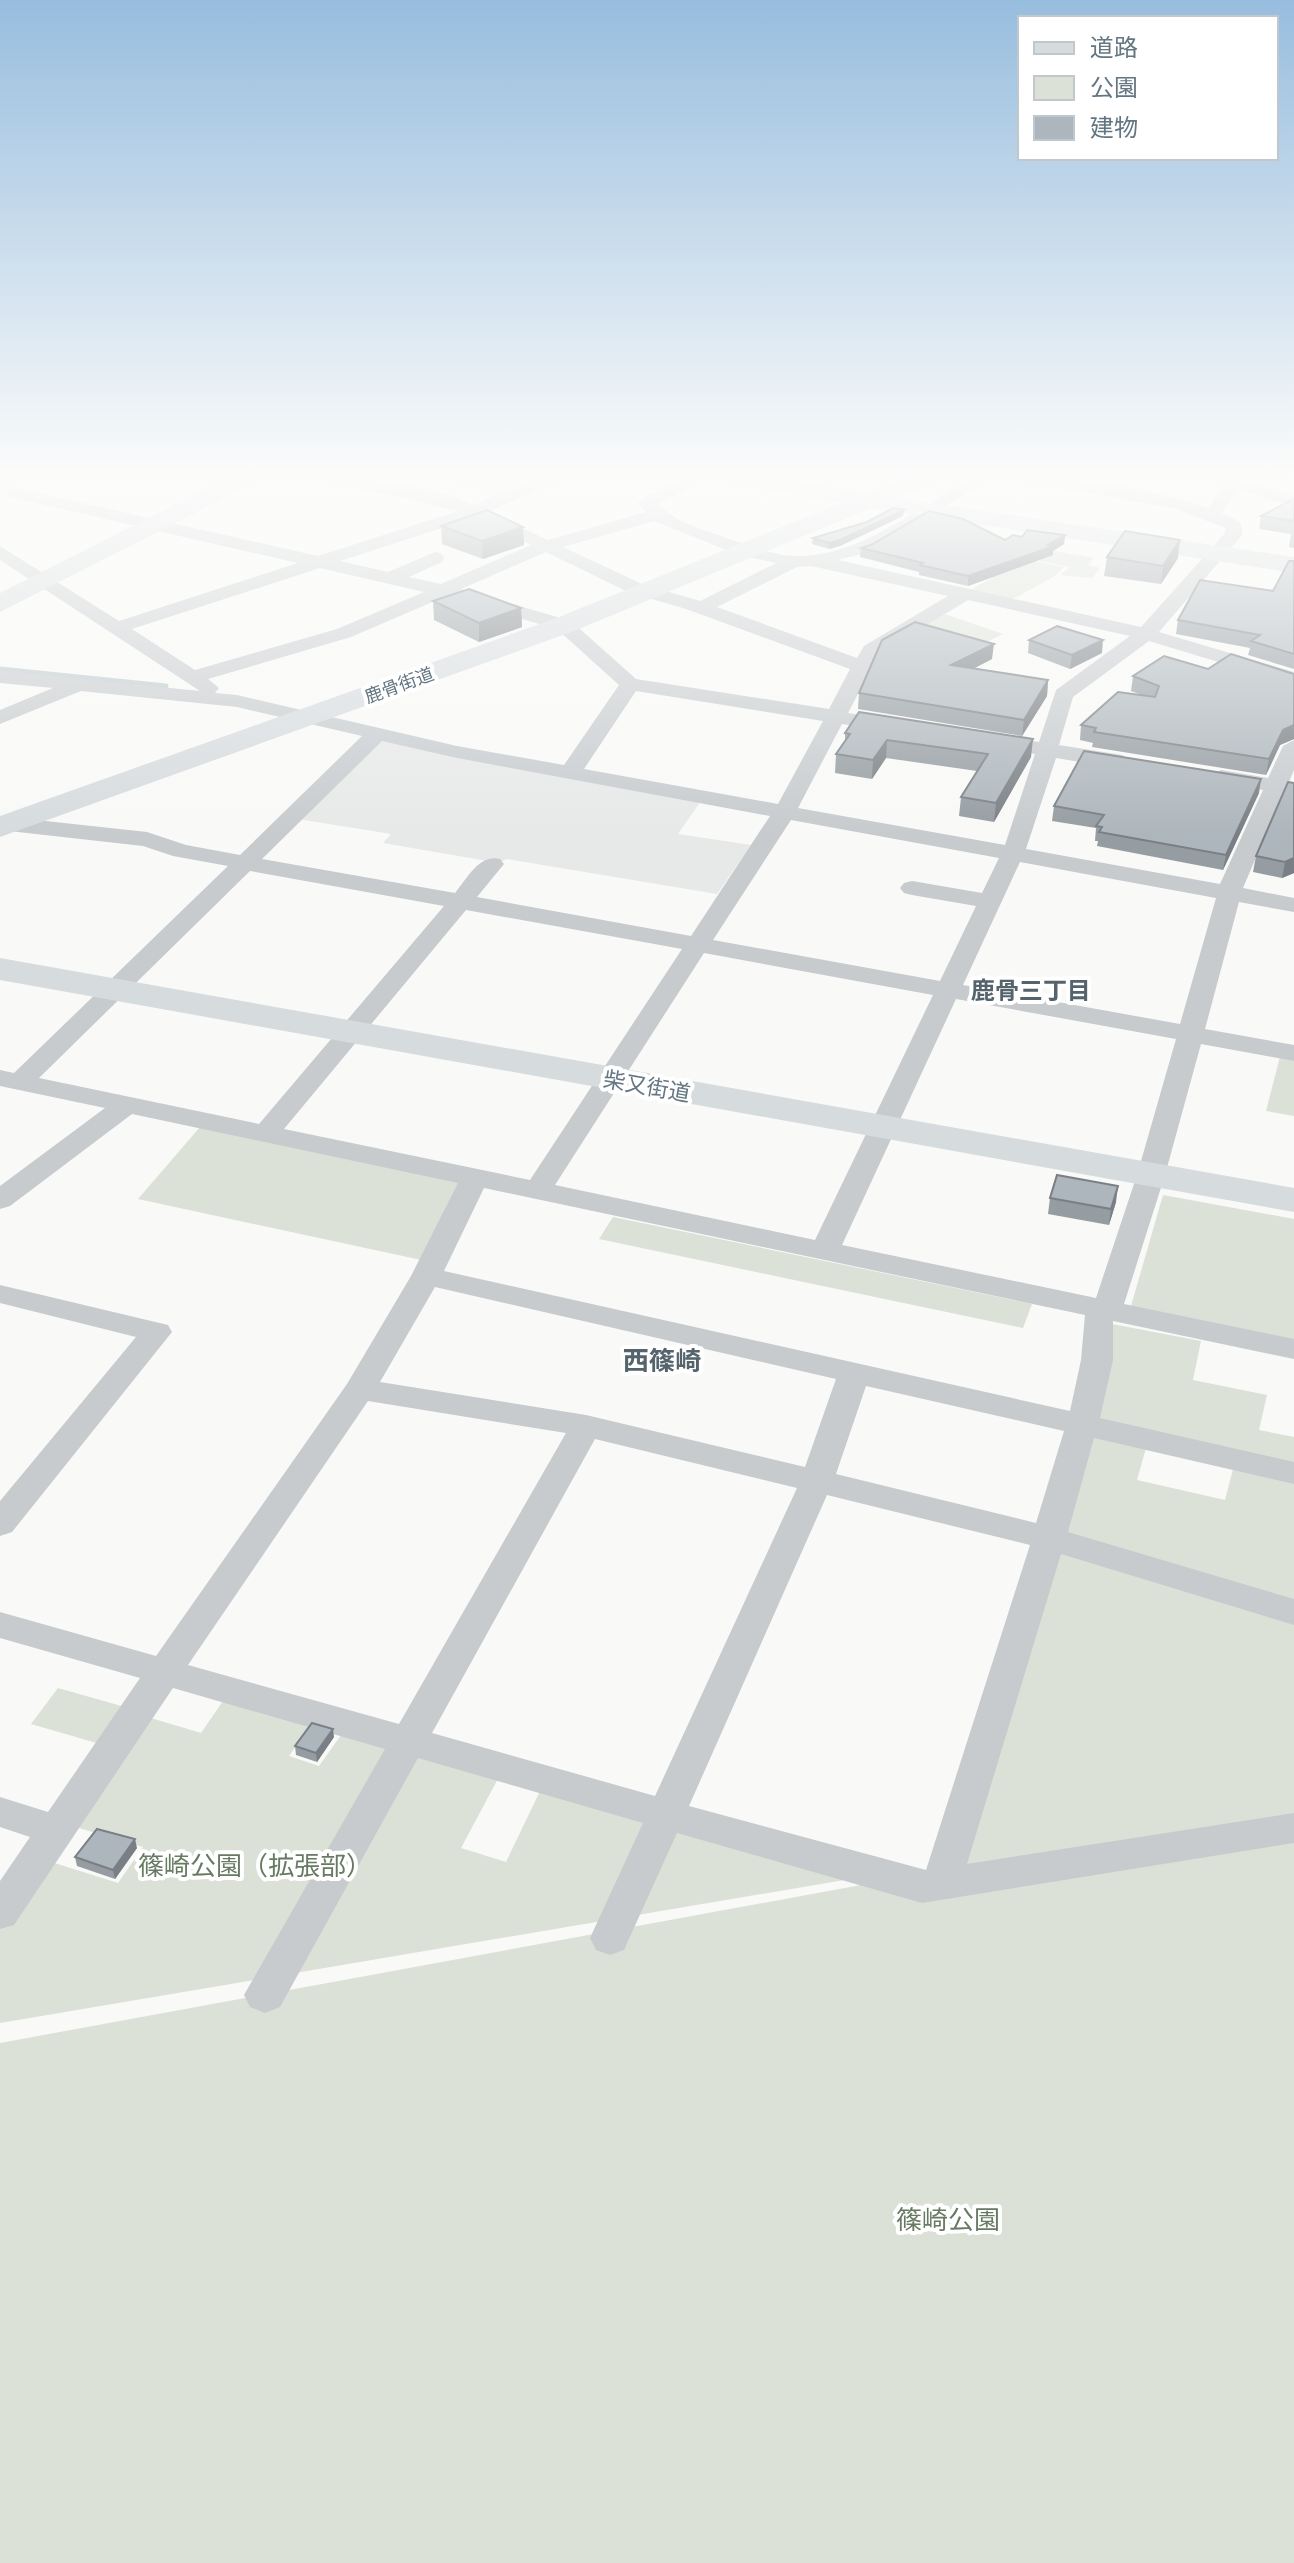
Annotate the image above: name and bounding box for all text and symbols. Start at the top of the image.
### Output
legend [1018,16,1278,160]
text: 道路 [1090,32,1138,63]
text: 公園 [1090,72,1138,103]
text: 建物 [1090,112,1138,143]
street label: 鹿骨街道 [361,662,437,708]
district label: 鹿骨三丁目 [971,975,1091,1006]
street label: 柴又街道 [601,1065,693,1107]
district label: 西篠崎 [623,1344,701,1377]
park label: 篠崎公園（拡張部） [138,1849,372,1882]
park label: 篠崎公園 [896,2203,1000,2236]

